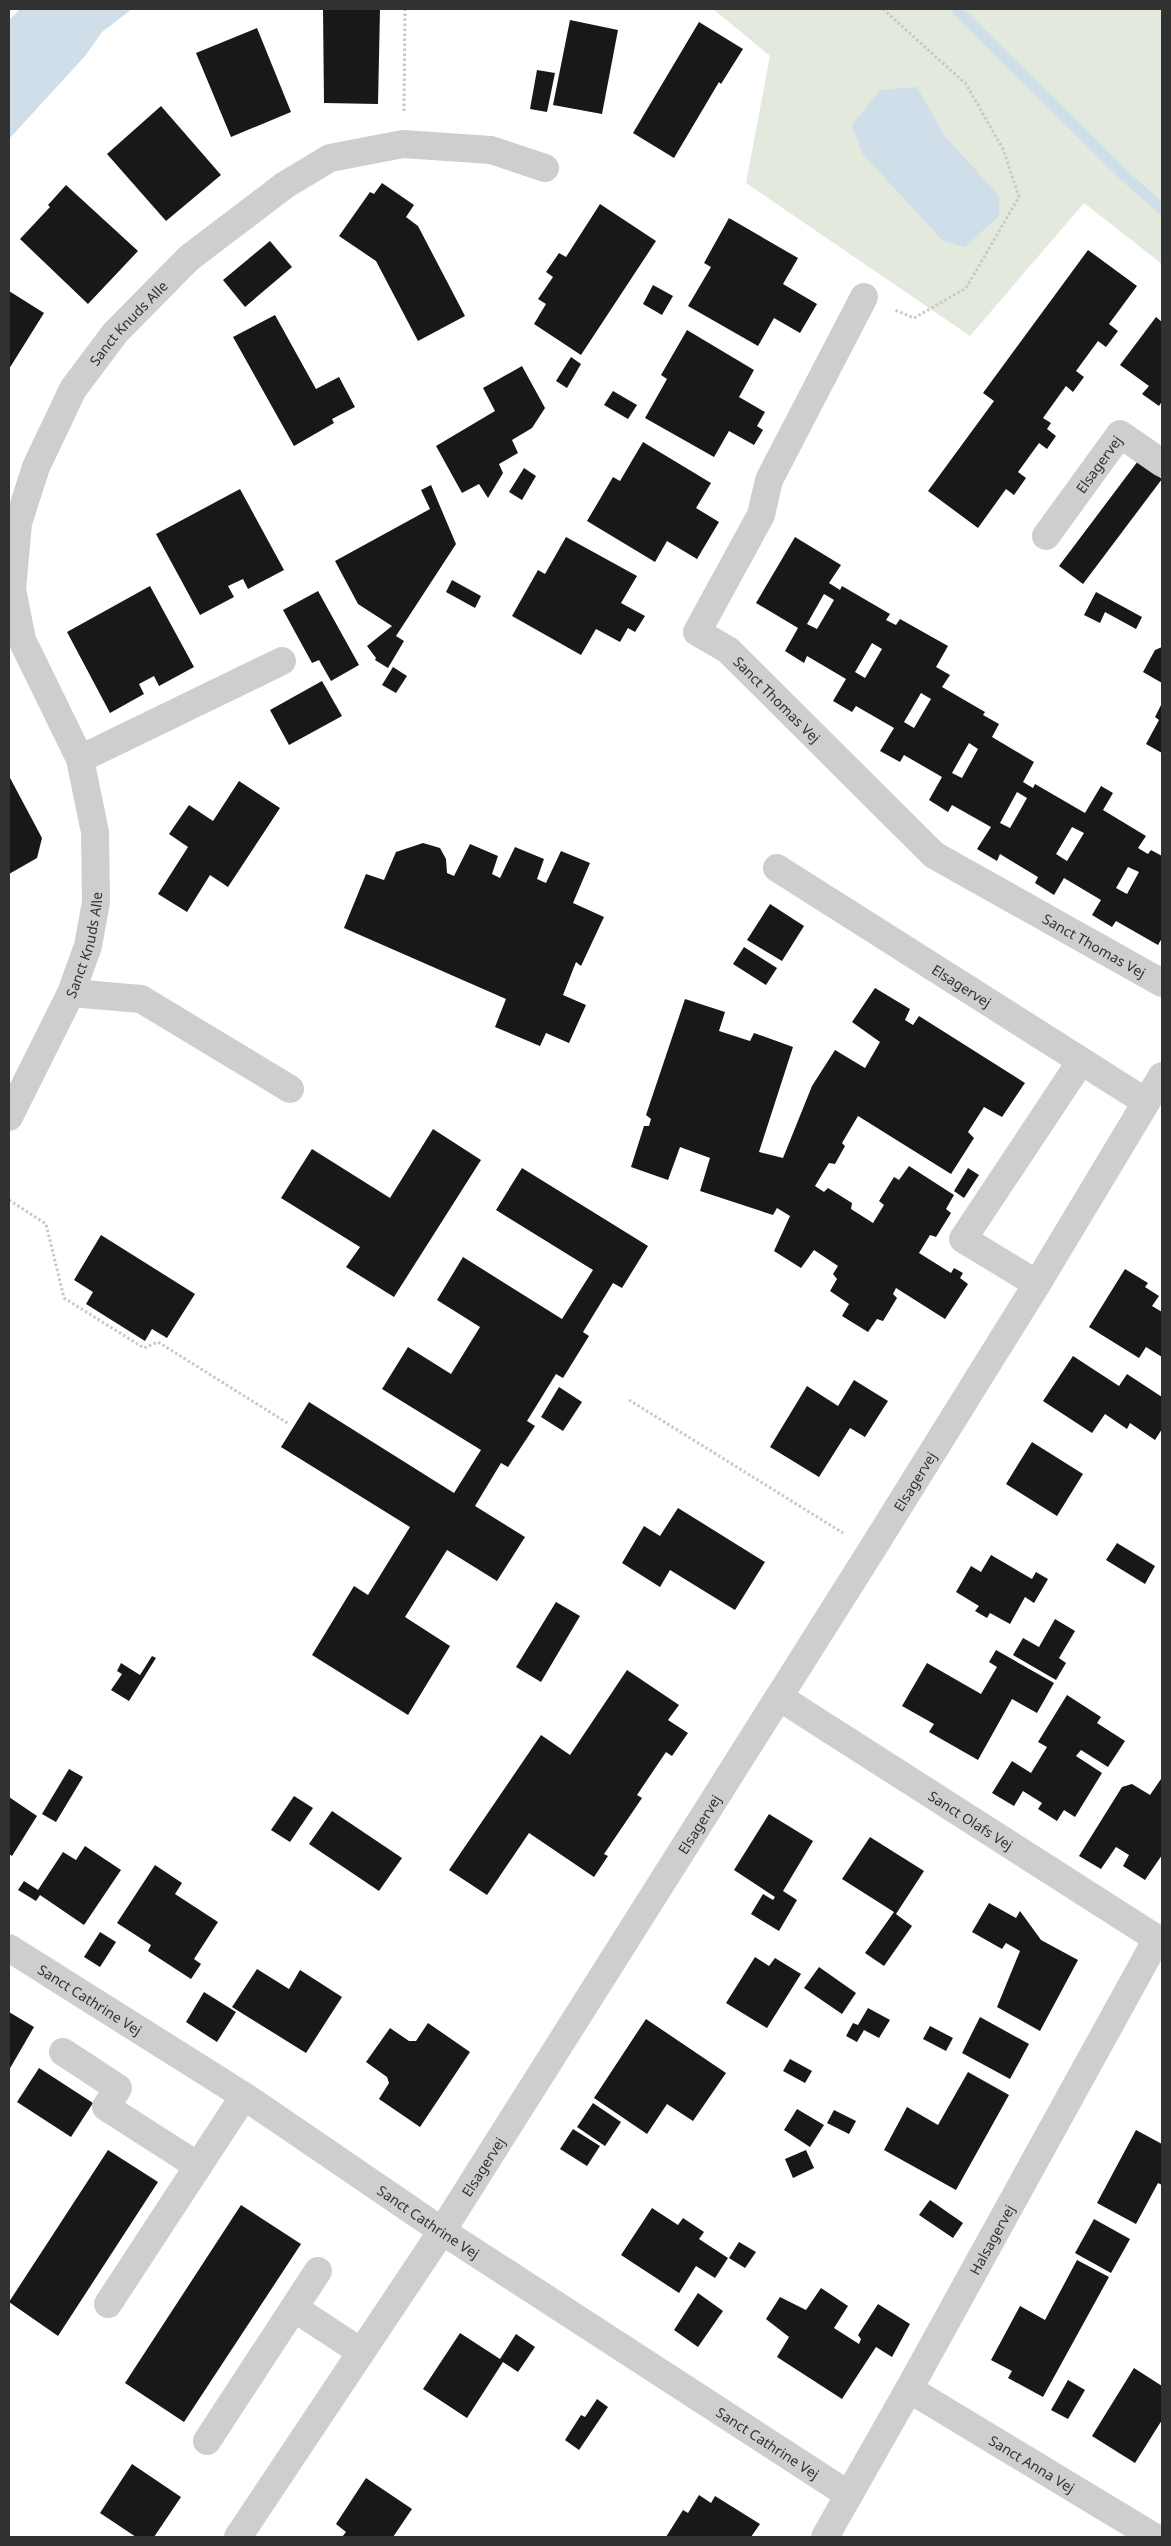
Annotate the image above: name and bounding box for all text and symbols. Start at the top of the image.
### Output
street label: Sanct Knuds Alle [85,276,171,369]
street label: Elsagervej [1071,431,1126,497]
street label: Sanct Thomas Vej [730,652,825,747]
street label: Sanct Knuds Alle [61,892,106,1001]
street label: Sanct Thomas Vej [1039,909,1150,982]
street label: Elsagervej [929,959,995,1011]
street label: Elsagervej [889,1448,940,1515]
street label: Sanct Olafs Vej [925,1786,1017,1854]
street label: Elsagervej [673,1791,725,1857]
street label: Sanct Cathrine Vej [35,1959,146,2039]
street label: Elsagervej [457,2133,509,2200]
street label: Sanct Cathrine Vej [374,2180,484,2263]
street label: Halsagervej [964,2201,1018,2278]
street label: Sanct Cathrine Vej [713,2402,823,2483]
street label: Sanct Anna Vej [986,2430,1079,2497]

